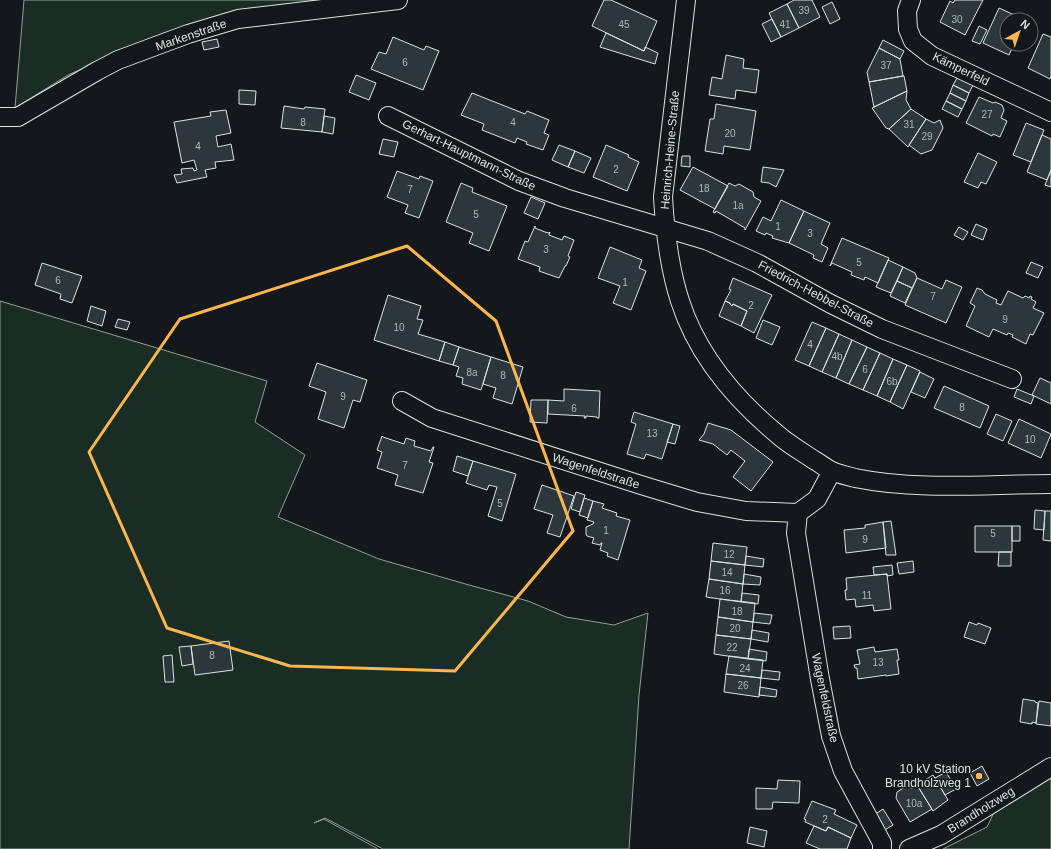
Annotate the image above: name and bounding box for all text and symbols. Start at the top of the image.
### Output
house number: 39 [798,5,810,16]
north arrow [999,12,1039,52]
house number: 30 [951,14,963,25]
street label: Markenstraße [154,16,229,54]
text: N [1019,17,1032,32]
house number: 45 [618,19,630,30]
house number: 41 [779,19,791,30]
street label: Kämperfeld [930,49,992,89]
house number: 6 [402,57,408,68]
house number: 37 [880,60,892,71]
street label: Heinrich-Heine-Straße [658,90,682,210]
house number: 27 [981,109,993,120]
house number: 8 [300,117,306,128]
street label: Gerhart-Hauptmann-Straße [400,117,538,194]
house number: 4 [510,117,516,128]
house number: 31 [903,119,915,130]
house number: 20 [724,128,736,139]
house number: 29 [921,131,933,142]
house number: 4 [195,141,201,152]
house number: 2 [613,164,619,175]
house number: 18 [698,183,710,194]
house number: 7 [407,184,413,195]
house number: 1a [732,200,744,211]
house number: 5 [473,209,479,220]
house number: 1 [775,221,781,232]
house number: 3 [807,228,813,239]
house number: 3 [543,244,549,255]
house number: 5 [856,257,862,268]
street label: Friedrich-Hebbel-Straße [756,258,876,331]
house number: 6 [55,275,61,286]
house number: 1 [622,277,628,288]
house number: 7 [930,291,936,302]
house number: 2 [748,300,754,311]
house number: 9 [1002,314,1008,325]
house number: 10 [393,322,405,333]
house number: 4 [807,339,813,350]
house number: 4b [831,351,843,362]
house number: 6 [862,364,868,375]
house number: 8a [466,367,478,378]
house number: 8 [500,370,506,381]
house number: 6b [886,376,898,387]
house number: 9 [340,391,346,402]
house number: 8 [959,402,965,413]
house number: 6 [571,403,577,414]
house number: 13 [646,428,658,439]
house number: 10 [1024,434,1036,445]
street label: Wagenfeldstraße [551,450,642,492]
house number: 7 [402,460,408,471]
house number: 5 [497,498,503,509]
house number: 1 [603,525,609,536]
house number: 5 [990,528,996,539]
house number: 9 [862,534,868,545]
house number: 12 [723,549,735,560]
house number: 14 [721,567,733,578]
house number: 16 [719,585,731,596]
house number: 11 [862,590,873,601]
house number: 18 [731,606,743,617]
house number: 20 [729,623,741,634]
house number: 22 [726,642,738,653]
house number: 8 [209,650,215,661]
street label: Wagenfeldstraße [809,652,841,744]
house number: 13 [872,657,884,668]
house number: 24 [739,663,751,674]
house number: 26 [737,680,749,691]
place label: 10 kV Station Brandholzweg 1 [885,762,971,790]
marker: 10 kV Station Brandholzweg 1 [974,771,984,781]
street label: Brandholzweg [945,784,1017,836]
house number: 10a [906,798,923,809]
house number: 2 [822,814,828,825]

